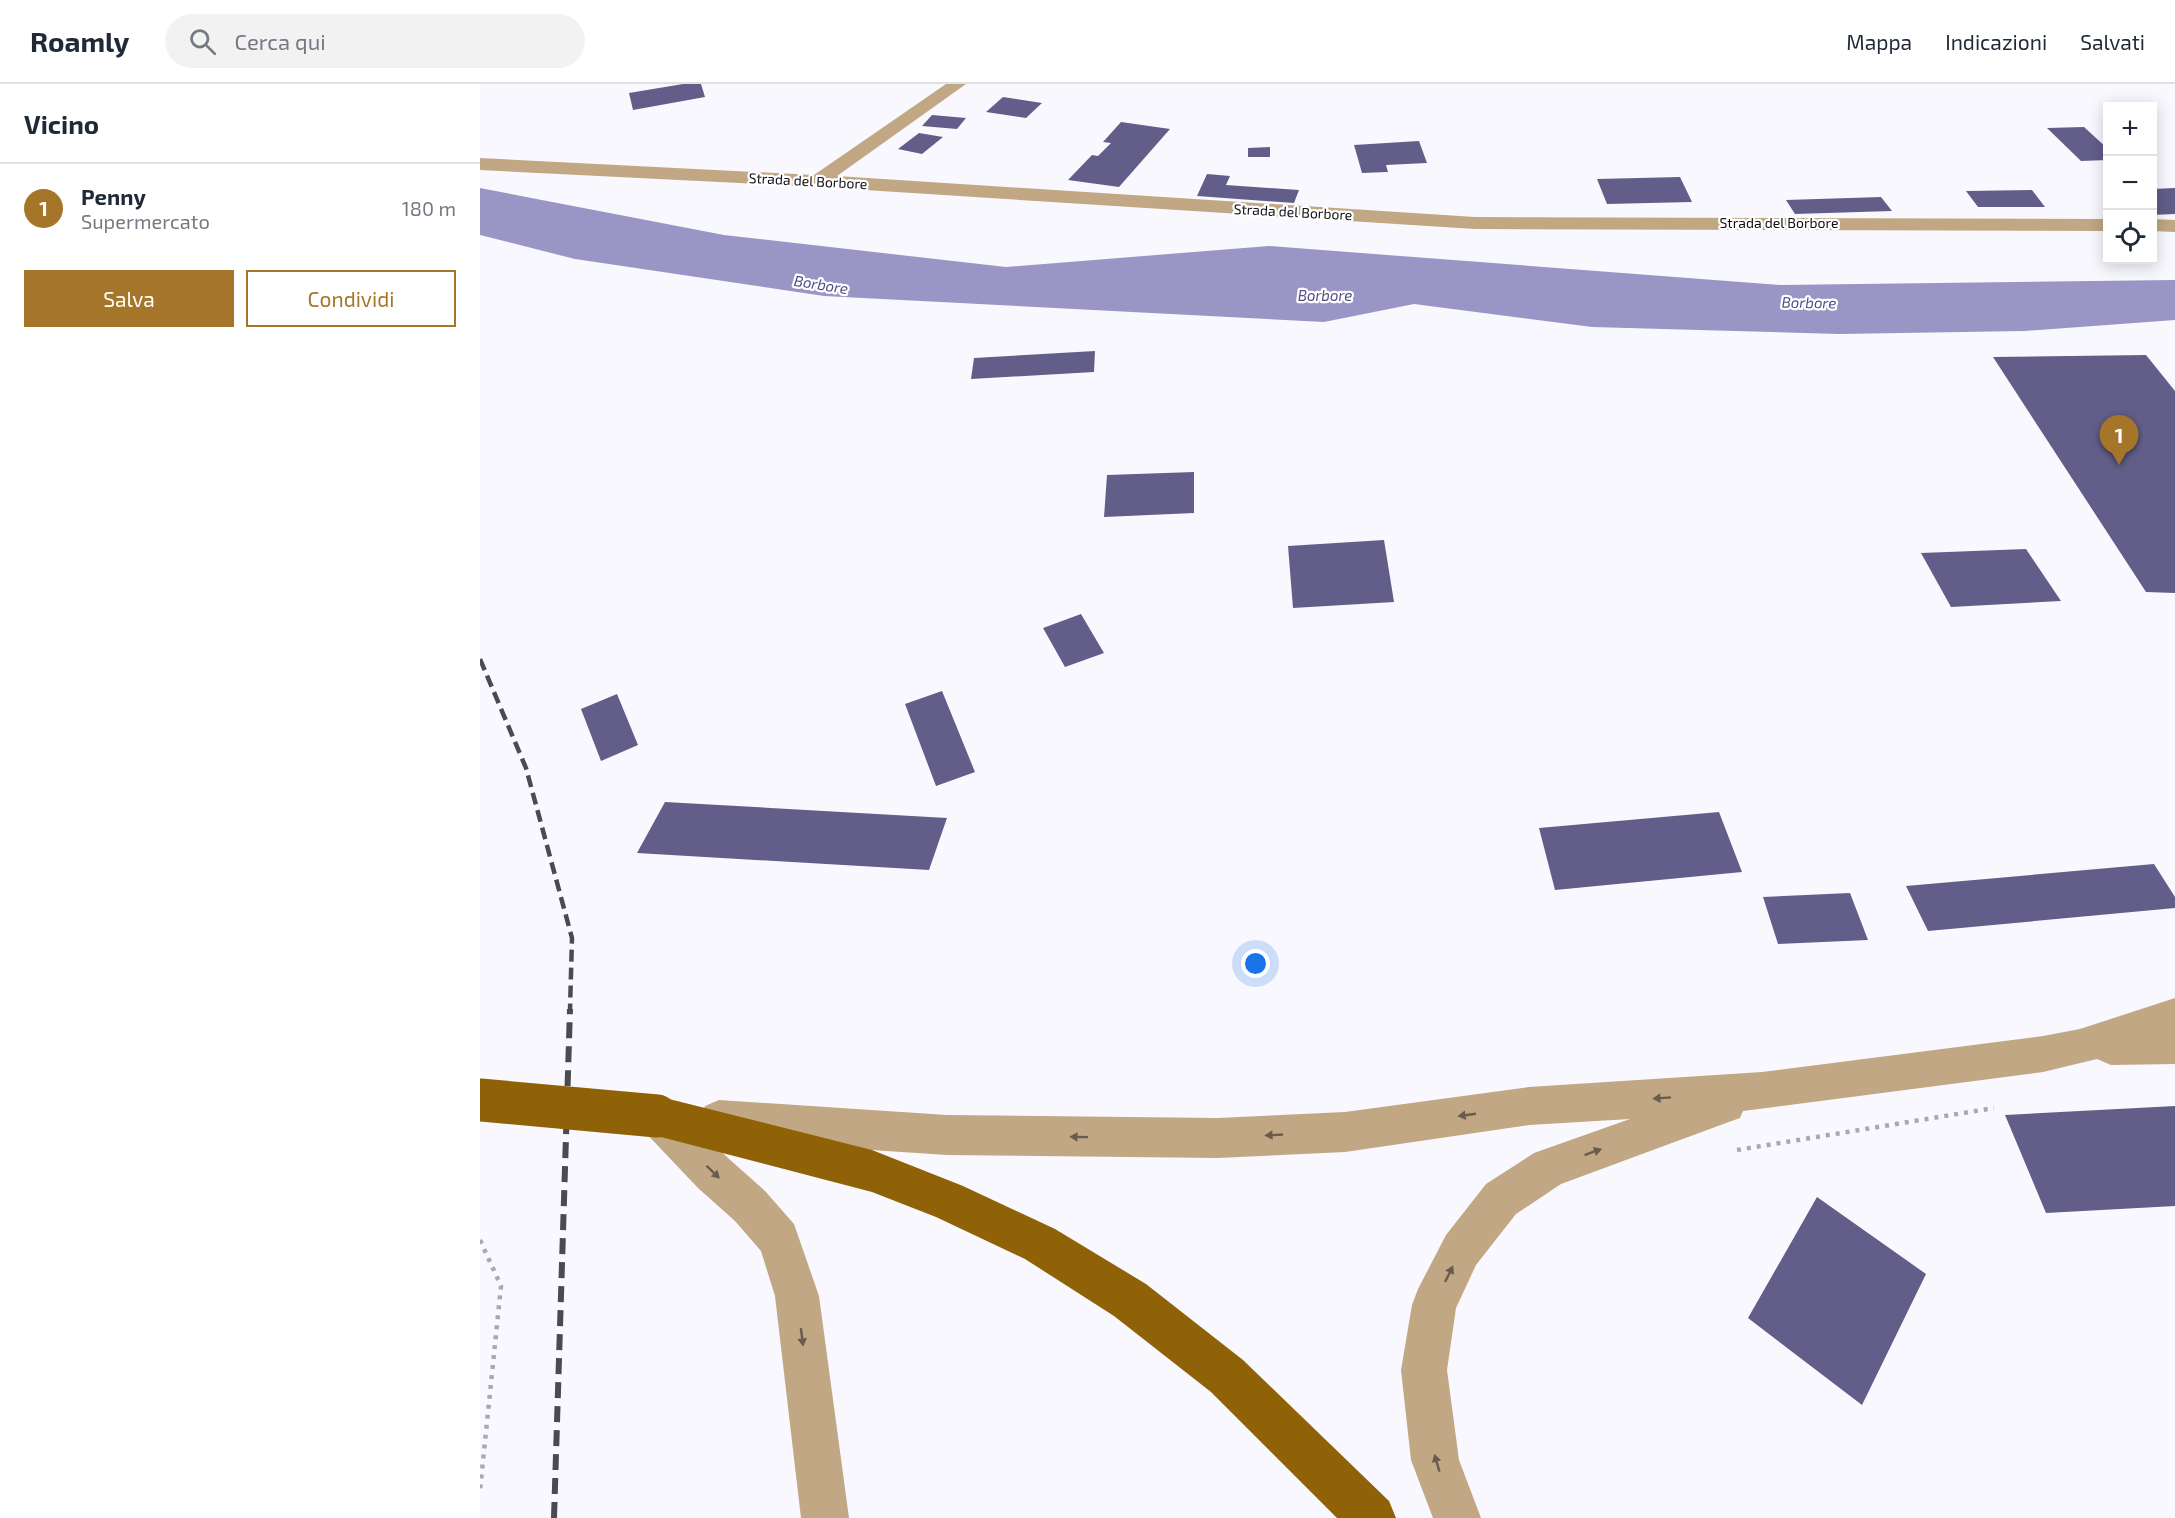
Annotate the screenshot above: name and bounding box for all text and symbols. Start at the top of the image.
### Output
search box [165,14,585,68]
text: Roamly [30,24,129,58]
icon: search [186,25,219,58]
text: Cerca qui [234,28,326,54]
text: Mappa [1846,29,1912,54]
text: Indicazioni [1945,29,2047,54]
text: Salvati [2080,29,2145,54]
map controls [2103,102,2157,264]
button: + [2103,102,2157,156]
text: Vicino [24,108,99,139]
button: − [2103,156,2157,210]
street label: Strada del Borbore [748,169,868,192]
text: Penny [81,183,146,209]
text: 1 [39,196,48,220]
text: 180 m [402,196,456,220]
street label: Strada del Borbore [1233,200,1353,223]
text: Supermercato [81,209,210,233]
button: locate [2103,210,2157,264]
street label: Strada del Borbore [1720,214,1838,231]
button: Salva [24,270,234,327]
button: Condividi [246,270,456,327]
water label: Borbore [793,271,850,297]
water label: Borbore [1298,286,1352,304]
water label: Borbore [1782,293,1836,311]
pin: 1 [2100,416,2138,465]
your location [1241,949,1270,978]
one-way arrow [1652,1093,1671,1103]
one-way arrow [1458,1110,1477,1120]
one-way arrow [1264,1131,1283,1140]
one-way arrow [1069,1132,1088,1142]
one-way arrow [1584,1147,1602,1156]
one-way arrow [705,1165,719,1179]
one-way arrow [1444,1265,1454,1282]
one-way arrow [797,1328,807,1347]
one-way arrow [1432,1454,1441,1472]

